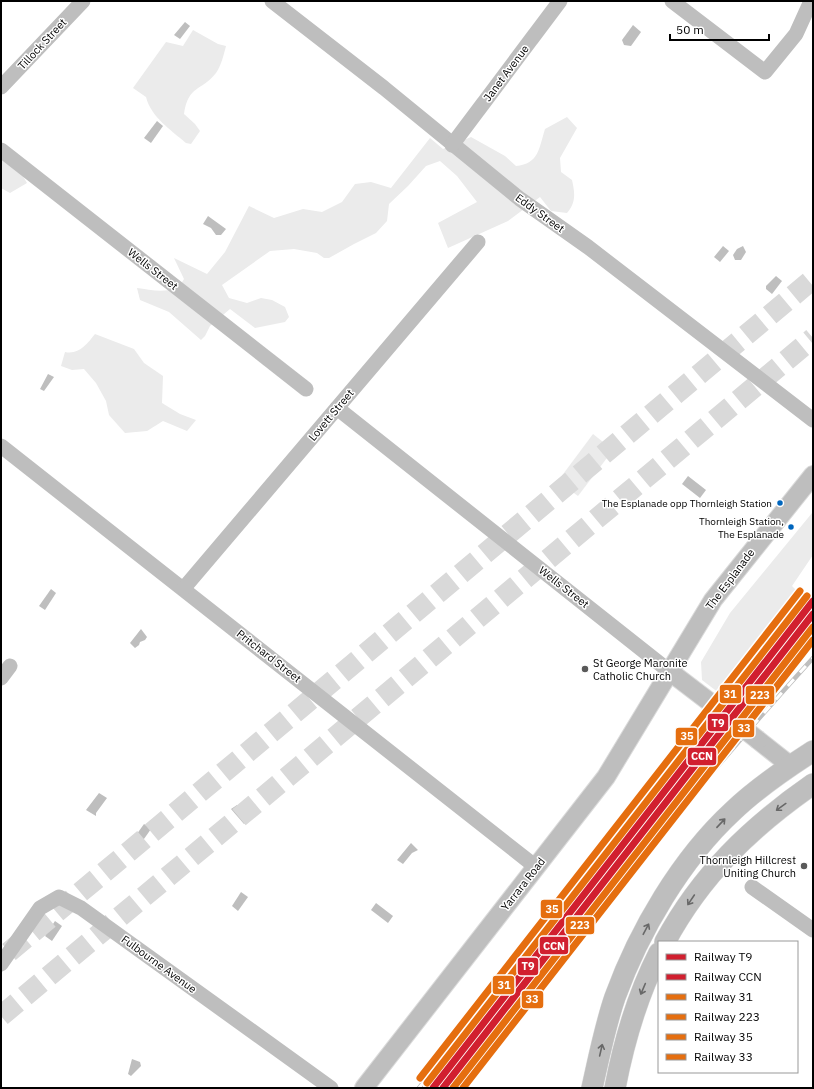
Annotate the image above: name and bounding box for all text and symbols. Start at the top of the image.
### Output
street label: Tillock Street [15,15,69,73]
scale bar [670,16,769,42]
text: 50 m [676,22,704,37]
street label: Janet Avenue [480,42,532,104]
street label: Eddy Street [513,190,567,236]
street label: Wells Street [125,245,181,293]
street label: Lovett Street [305,386,357,444]
place label: The Esplanade opp Thornleigh Station [602,497,772,510]
marker: The Esplanade opp Thornleigh Station [775,498,785,508]
place label: Thornleigh Station, The Esplanade [699,515,785,541]
marker: Thornleigh Station, The Esplanade [786,522,796,532]
street label: The Esplanade [703,546,757,612]
street label: Wells Street [536,563,592,611]
street label: Pritchard Street [234,626,304,686]
place label: St George Maronite Catholic Church [593,656,688,683]
marker: St George Maronite Catholic Church [580,664,590,674]
line badge: 31 [719,684,742,704]
line badge: 223 [745,685,775,705]
text: 31 [723,687,737,701]
text: 223 [750,688,770,702]
line badge: T9 [707,713,729,732]
text: T9 [711,716,725,730]
line badge: 33 [732,719,755,738]
text: 33 [737,721,751,735]
line badge: 35 [675,727,698,746]
text: 35 [680,729,694,743]
line badge: CCN [687,747,717,766]
text: CCN [691,749,713,763]
one-way arrow [776,803,787,811]
one-way arrow [717,818,726,828]
place label: Thornleigh Hillcrest Uniting Church [699,853,796,880]
street label: Yarrara Road [498,855,548,913]
marker: Thornleigh Hillcrest Uniting Church [799,861,809,871]
one-way arrow [687,894,695,905]
line badge: 35 [540,899,563,919]
text: 35 [545,902,559,916]
line badge: 223 [565,916,595,935]
text: 223 [570,918,590,932]
one-way arrow [643,923,650,935]
street label: Fulbourne Avenue [119,932,199,996]
line badge: CCN [539,936,569,955]
text: CCN [543,939,565,953]
legend [658,941,798,1073]
text: Railway T9 [694,949,753,964]
line badge: T9 [517,957,539,976]
text: T9 [521,959,535,973]
text: Railway CCN [694,969,762,984]
line badge: 31 [492,975,515,995]
text: 31 [497,978,511,992]
one-way arrow [638,982,646,994]
text: Railway 31 [694,989,753,1004]
line badge: 33 [521,990,544,1009]
text: 33 [525,992,539,1006]
text: Railway 223 [694,1009,760,1024]
text: Railway 35 [694,1029,753,1044]
one-way arrow [597,1044,605,1057]
text: Railway 33 [694,1049,753,1064]

